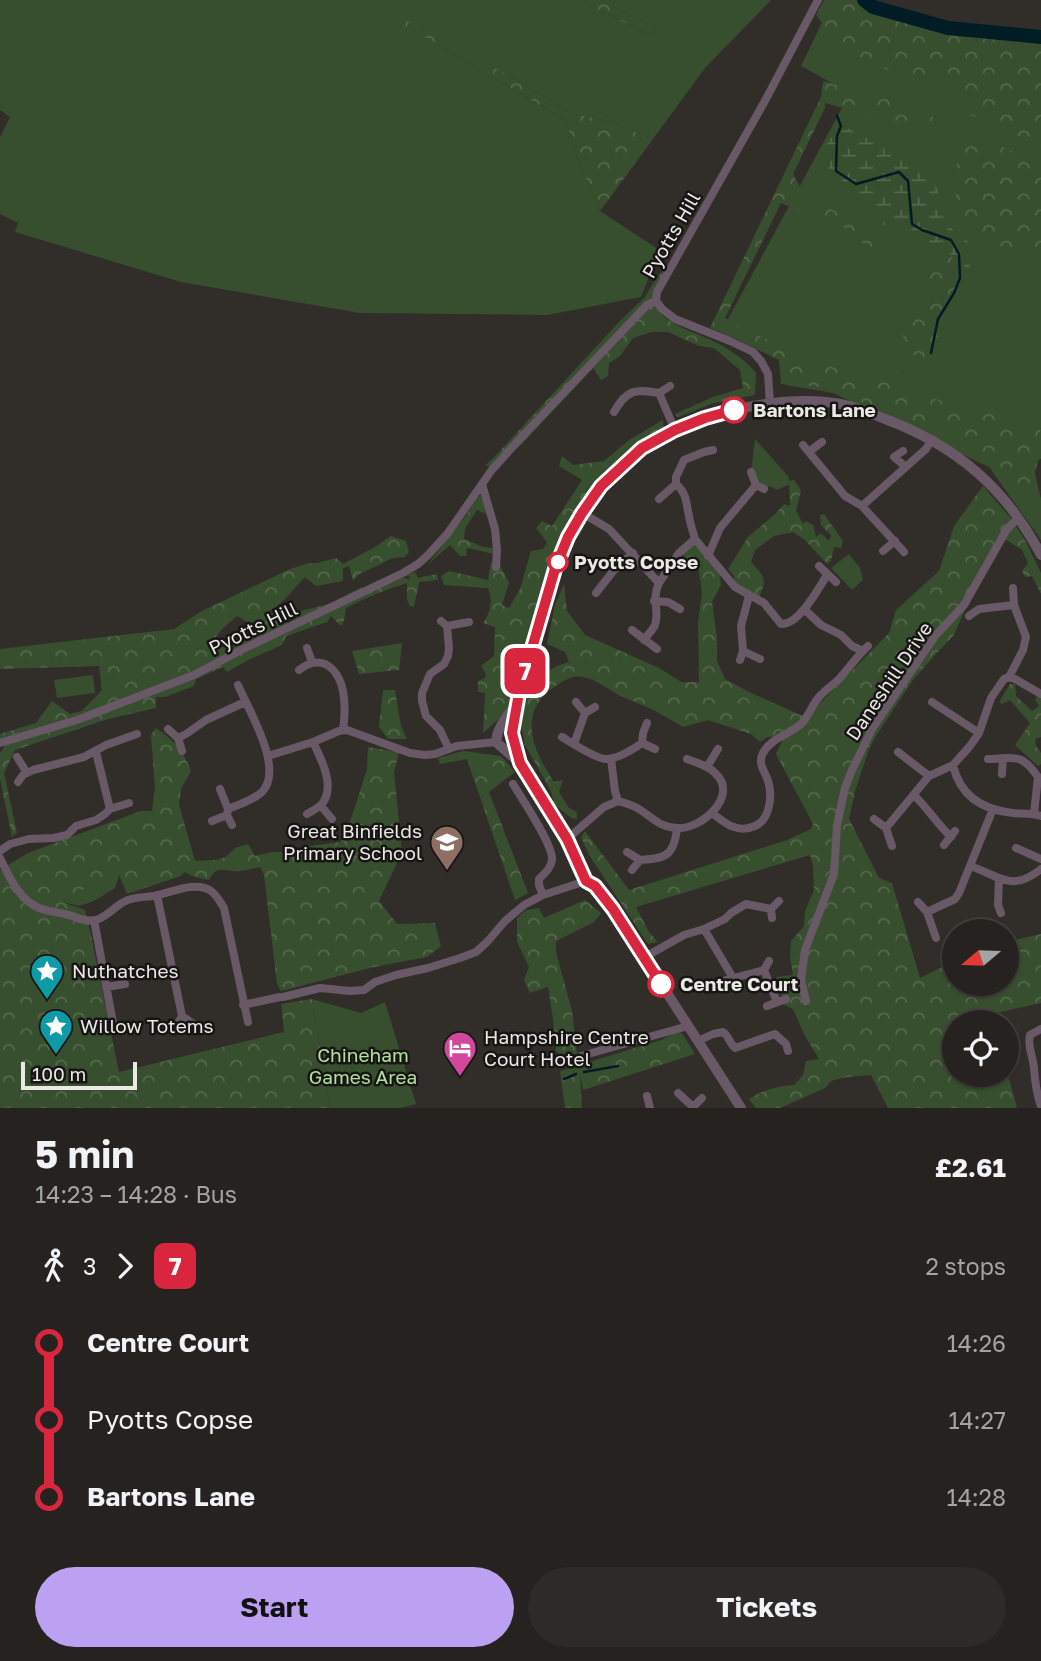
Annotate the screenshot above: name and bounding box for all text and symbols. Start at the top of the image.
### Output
street label: Pyotts Hill [637,187,705,282]
marker: Bartons Lane [721,397,747,423]
place label: Bartons Lane [753,398,876,421]
place label: Pyotts Copse [574,550,698,573]
marker: Pyotts Copse [548,552,568,572]
street label: Pyotts Hill [205,596,301,659]
street label: Daneshill Drive [841,617,937,744]
line badge: 7 [502,648,548,694]
text: 7 [518,656,532,685]
place label: Great Binfields Primary School [283,819,422,864]
school or university icon: Great Binfields Primary School [428,823,466,872]
north arrow [942,919,1018,996]
map controls [942,919,1019,1087]
place icon: Nuthatches [28,952,66,1001]
place label: Nuthatches [72,959,179,982]
marker: Centre Court [648,971,674,997]
place label: Centre Court [680,972,799,995]
place icon: Willow Totems [37,1007,75,1056]
button: locate [942,1010,1019,1087]
place label: Willow Totems [80,1014,214,1037]
place label: Hampshire Centre Court Hotel [484,1025,649,1070]
hotel icon: Hampshire Centre Court Hotel [441,1029,479,1078]
park label: Chineham Games Area [309,1043,417,1088]
scale bar [21,1059,136,1091]
text: 100 m [32,1062,86,1085]
text: 5 min [35,1131,134,1176]
text: £2.61 [935,1152,1006,1183]
text: 14:23 – 14:28 · Bus [35,1180,237,1208]
icon: walk [35,1247,73,1285]
icon: forward [106,1247,144,1285]
text: 7 [168,1251,182,1280]
text: 3 [83,1252,96,1280]
text: 2 stops [925,1252,1006,1280]
text: Centre Court [87,1327,249,1358]
text: 14:26 [947,1329,1006,1357]
text: Pyotts Copse [87,1404,253,1435]
text: 14:27 [948,1406,1006,1434]
text: Bartons Lane [87,1481,255,1512]
text: 14:28 [947,1483,1006,1511]
button: Start [35,1567,514,1647]
button: Tickets [528,1567,1006,1647]

